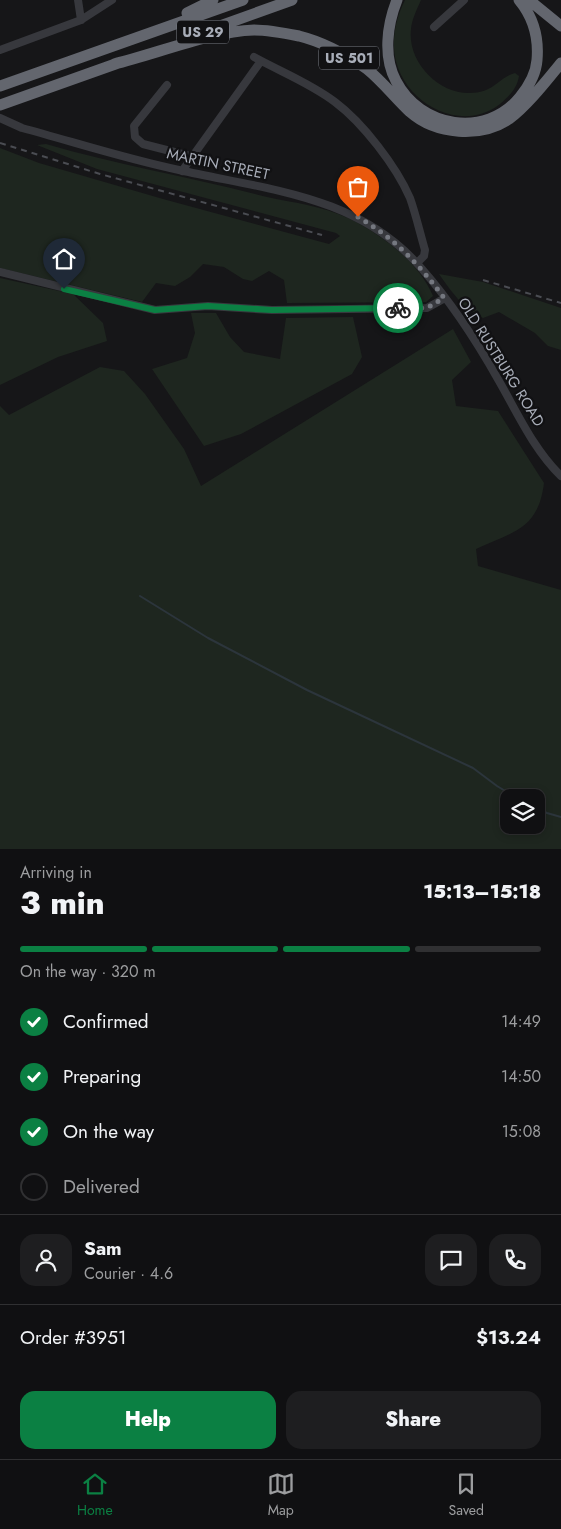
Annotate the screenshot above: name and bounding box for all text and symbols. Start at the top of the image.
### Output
road number: US 29 [177,21,229,44]
road number: US 501 [319,46,379,70]
street label: MARTIN STREET [165,142,271,186]
pin [337,166,379,217]
icon: bag [344,173,372,201]
pin [43,238,85,289]
icon: home [50,245,78,273]
courier [373,283,423,333]
street label: OLD RUSTBURG ROAD [452,293,550,431]
icon: bike [384,294,412,322]
map controls [500,789,545,834]
button: layers [500,789,545,834]
text: Arriving in [20,861,92,884]
text: 15:13–15:18 [423,878,541,905]
text: 3 min [20,880,105,926]
text: On the way · 320 m [20,960,156,983]
icon: check [20,1008,48,1036]
text: Confirmed [63,1008,149,1035]
text: 14:49 [501,1010,541,1033]
icon: check [20,1063,48,1091]
text: Preparing [63,1063,141,1090]
text: 14:50 [501,1065,541,1088]
icon: check [20,1118,48,1146]
text: On the way [63,1118,154,1145]
text: 15:08 [502,1120,541,1143]
text: Delivered [63,1173,140,1200]
button: person [20,1234,72,1286]
button: chat [425,1234,477,1286]
button: phone [489,1234,541,1286]
text: Sam [84,1235,122,1262]
text: Courier · 4.6 [84,1262,173,1285]
text: Order #3951 [20,1324,126,1351]
text: $13.24 [476,1324,541,1351]
button: Help [20,1391,276,1449]
button: Share [286,1391,541,1449]
tab: Home [77,1470,113,1520]
tab: Map [267,1470,295,1520]
tab: Saved [449,1470,484,1520]

